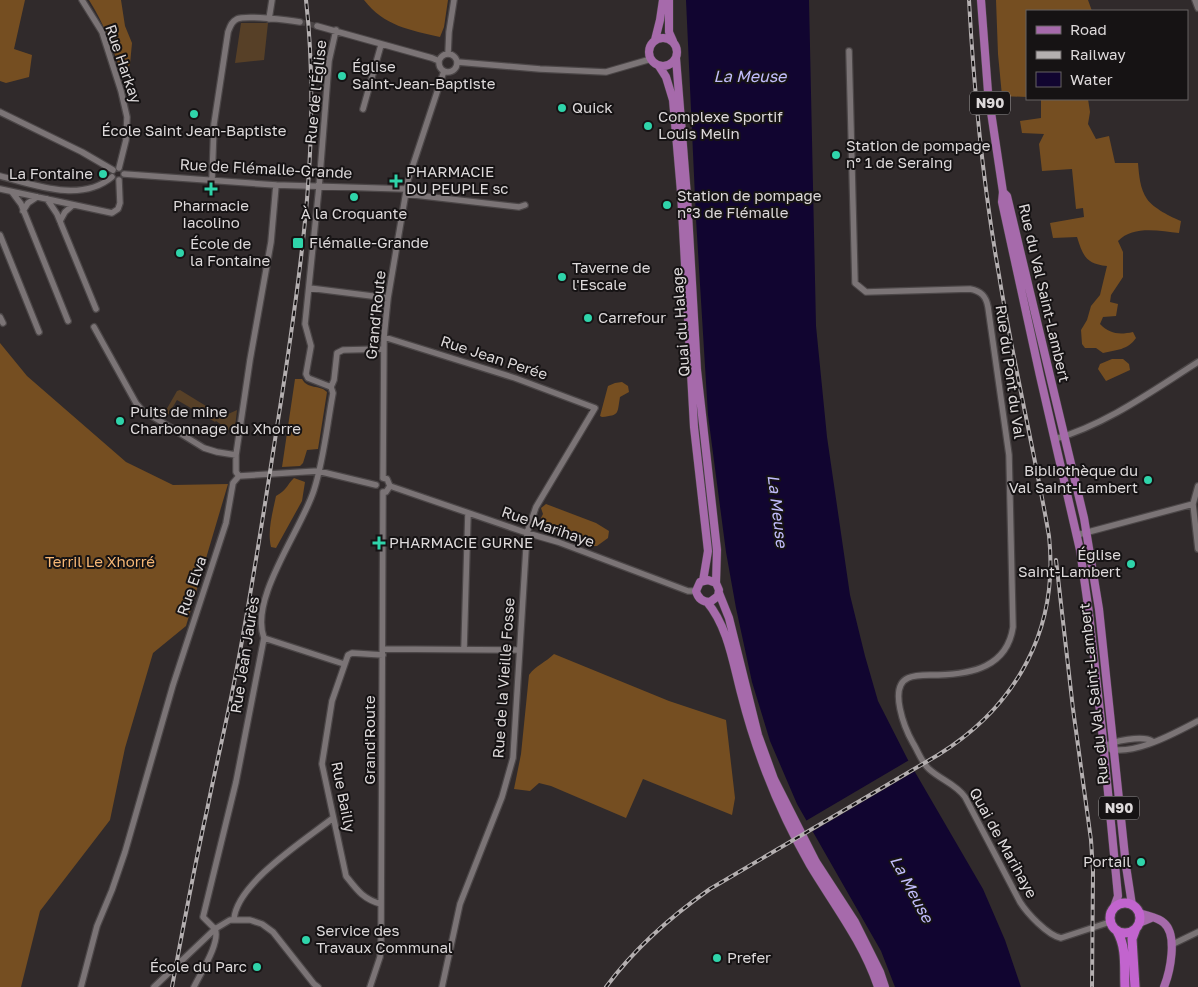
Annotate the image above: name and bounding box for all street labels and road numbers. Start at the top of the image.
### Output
street label: Rue Harkay [102,22,146,106]
street label: Rue de l'Église [301,39,329,145]
road number: N90 [970,92,1010,115]
street label: Rue de Flémalle-Grande [179,154,353,182]
street label: Rue du Val Saint-Lambert [1016,202,1074,384]
street label: Quai du Halage [667,267,693,377]
street label: Grand'Route [361,269,389,360]
street label: Rue du Pont du Val [993,304,1029,440]
street label: Rue Jean Perée [439,331,550,383]
street label: Rue Marihaye [500,502,597,550]
street label: Rue Elva [173,554,210,618]
street label: Rue Jean Jaurès [226,595,262,715]
street label: Rue de la Vieille Fosse [488,597,518,759]
street label: Rue du Val Saint-Lambert [1075,602,1112,786]
street label: Grand'Route [360,695,378,785]
street label: Rue Bailly [328,760,360,834]
street label: Quai de Marihaye [966,784,1042,901]
road number: N90 [1099,796,1139,820]

